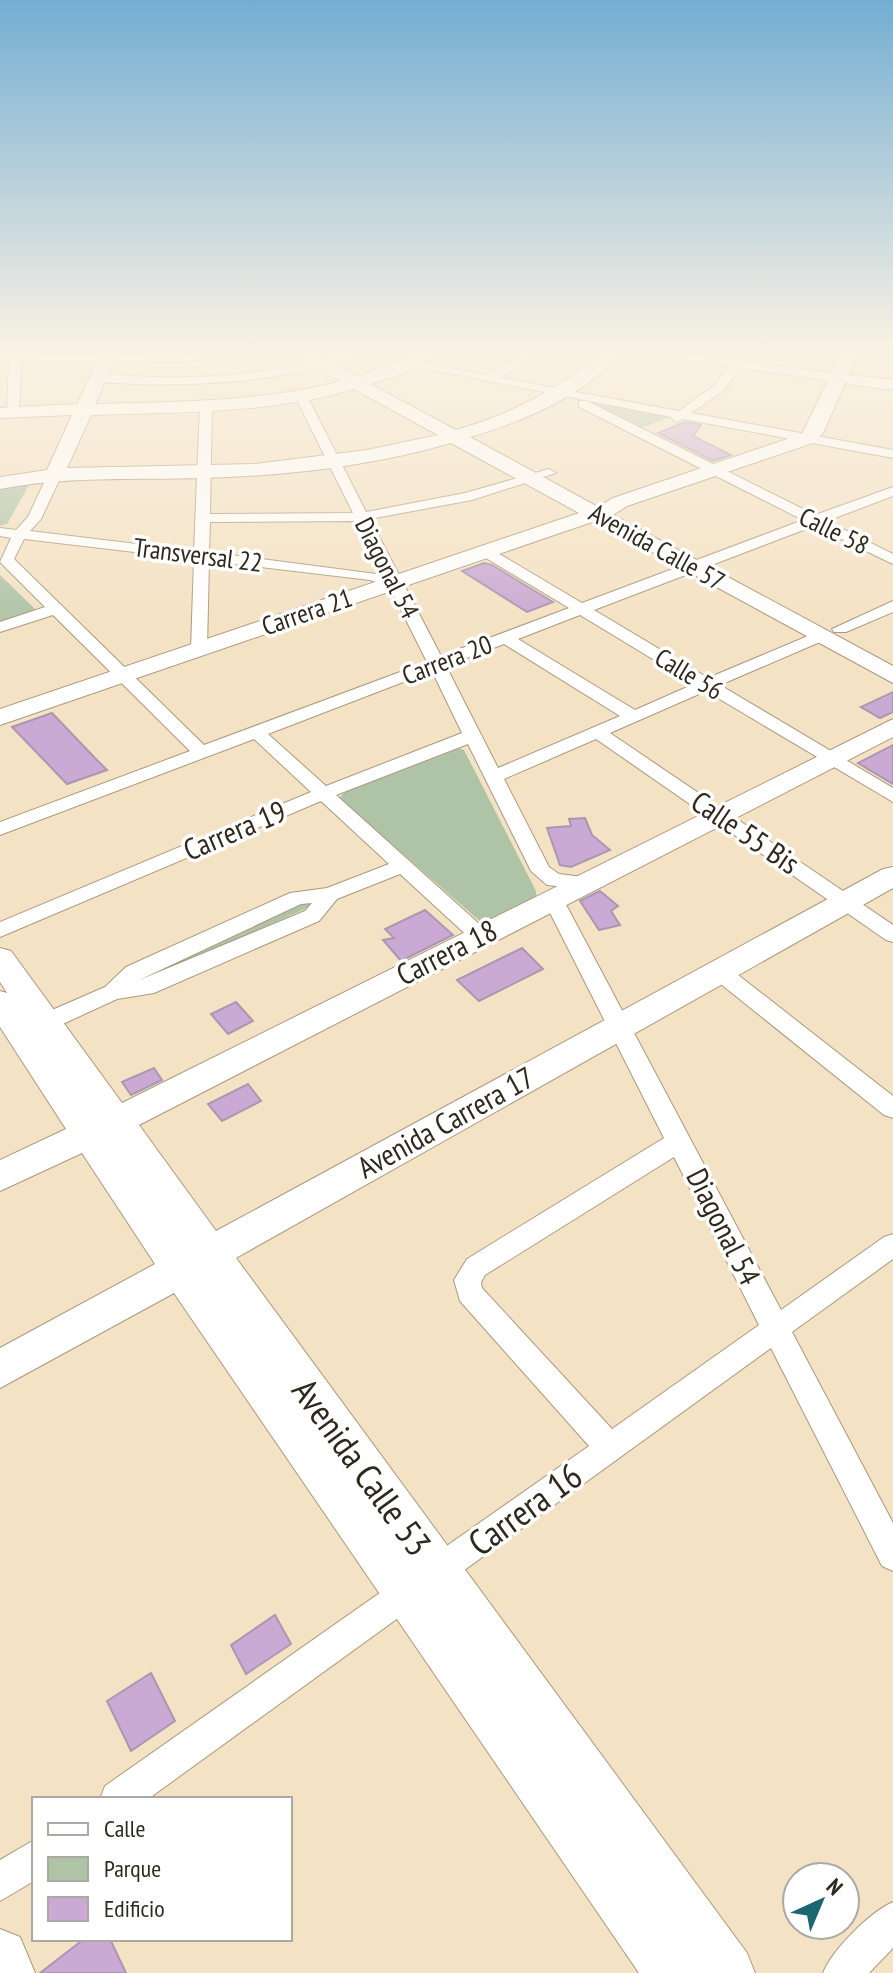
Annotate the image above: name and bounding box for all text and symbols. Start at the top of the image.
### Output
street label: Avenida Calle 57 [584,496,731,597]
street label: Calle 58 [794,500,875,562]
street label: Diagonal 54 [348,512,427,624]
street label: Transversal 22 [132,530,264,579]
street label: Carrera 21 [257,581,356,642]
street label: Carrera 20 [397,627,496,692]
street label: Calle 56 [649,640,729,707]
street label: Calle 55 Bis [684,781,807,882]
street label: Carrera 19 [177,791,292,869]
street label: Carrera 18 [389,910,503,994]
street label: Avenida Carrera 17 [350,1057,540,1186]
street label: Diagonal 54 [678,1161,770,1291]
street label: Avenida Calle 53 [282,1369,443,1565]
street label: Carrera 16 [459,1452,591,1566]
legend [32,1797,292,1941]
text: Calle [104,1813,145,1844]
text: Parque [104,1853,161,1884]
north arrow [781,1861,861,1941]
text: N [821,1872,849,1901]
text: Edificio [104,1893,165,1924]

